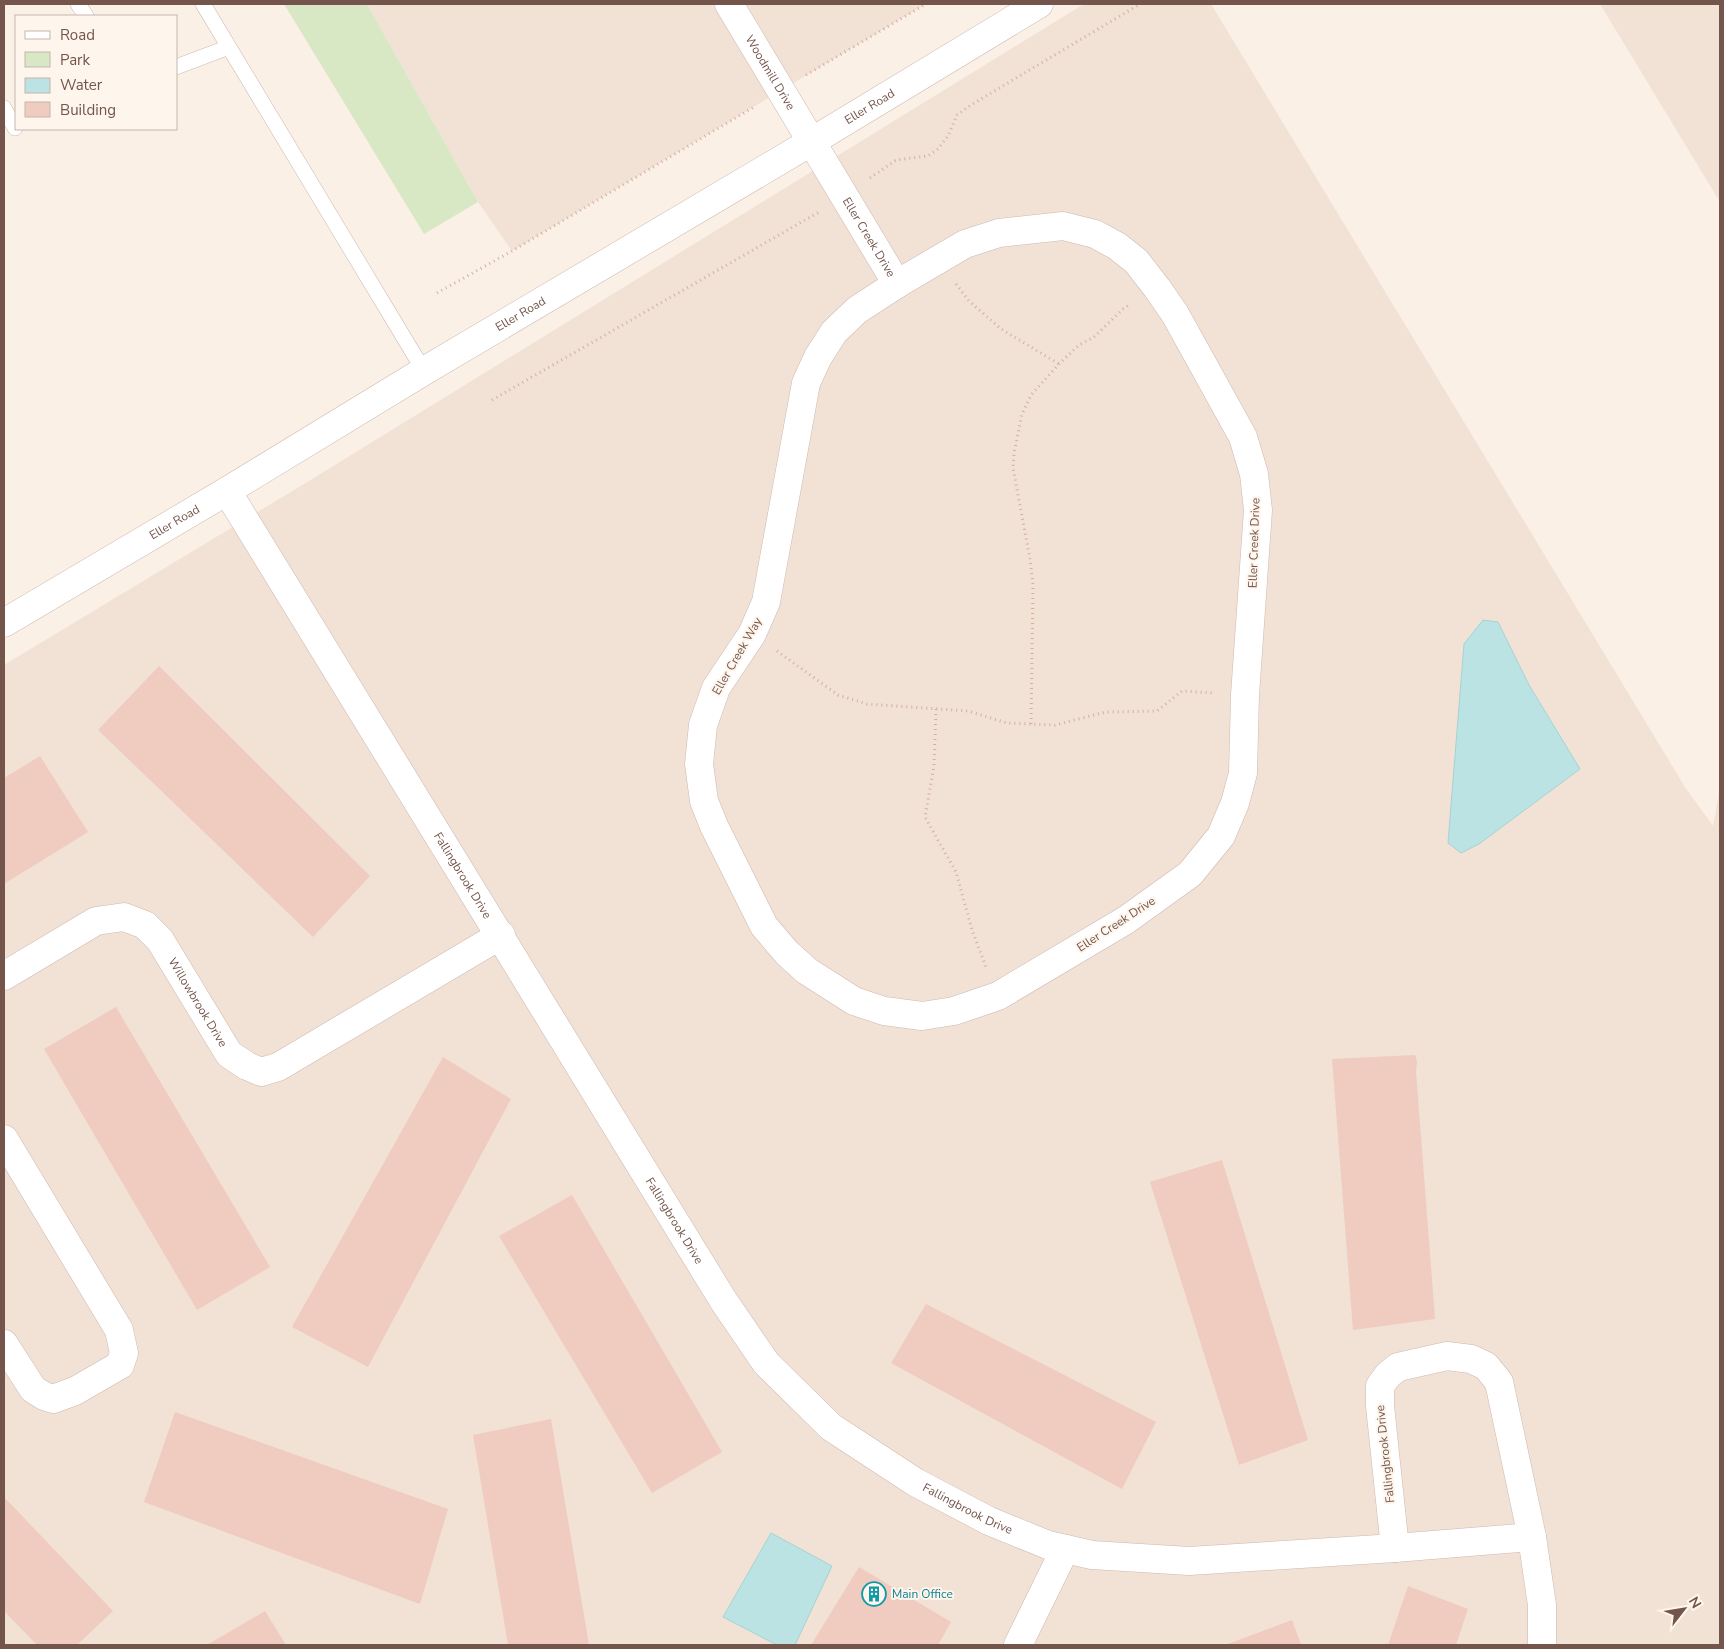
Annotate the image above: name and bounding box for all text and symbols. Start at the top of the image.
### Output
legend [15,15,178,130]
text: Road [60,25,95,45]
street label: Woodmill Drive [742,32,799,113]
text: Park [60,50,90,70]
text: Water [60,75,103,95]
street label: Eller Road [842,85,898,128]
text: Building [60,100,116,120]
street label: Eller Creek Drive [839,194,899,280]
street label: Eller Road [492,293,549,335]
street label: Eller Creek Drive [1244,498,1264,588]
street label: Eller Road [146,501,202,543]
street label: Eller Creek Way [708,614,766,698]
street label: Fallingbrook Drive [430,829,495,922]
street label: Eller Creek Drive [1074,893,1158,955]
street label: Willowbrook Drive [164,955,231,1050]
street label: Fallingbrook Drive [642,1175,707,1267]
street label: Fallingbrook Drive [1372,1404,1398,1504]
street label: Fallingbrook Drive [920,1479,1015,1538]
building icon: Main Office [861,1581,887,1607]
north arrow [1659,1584,1709,1634]
place label: Main Office [892,1586,953,1602]
text: N [1684,1593,1706,1612]

